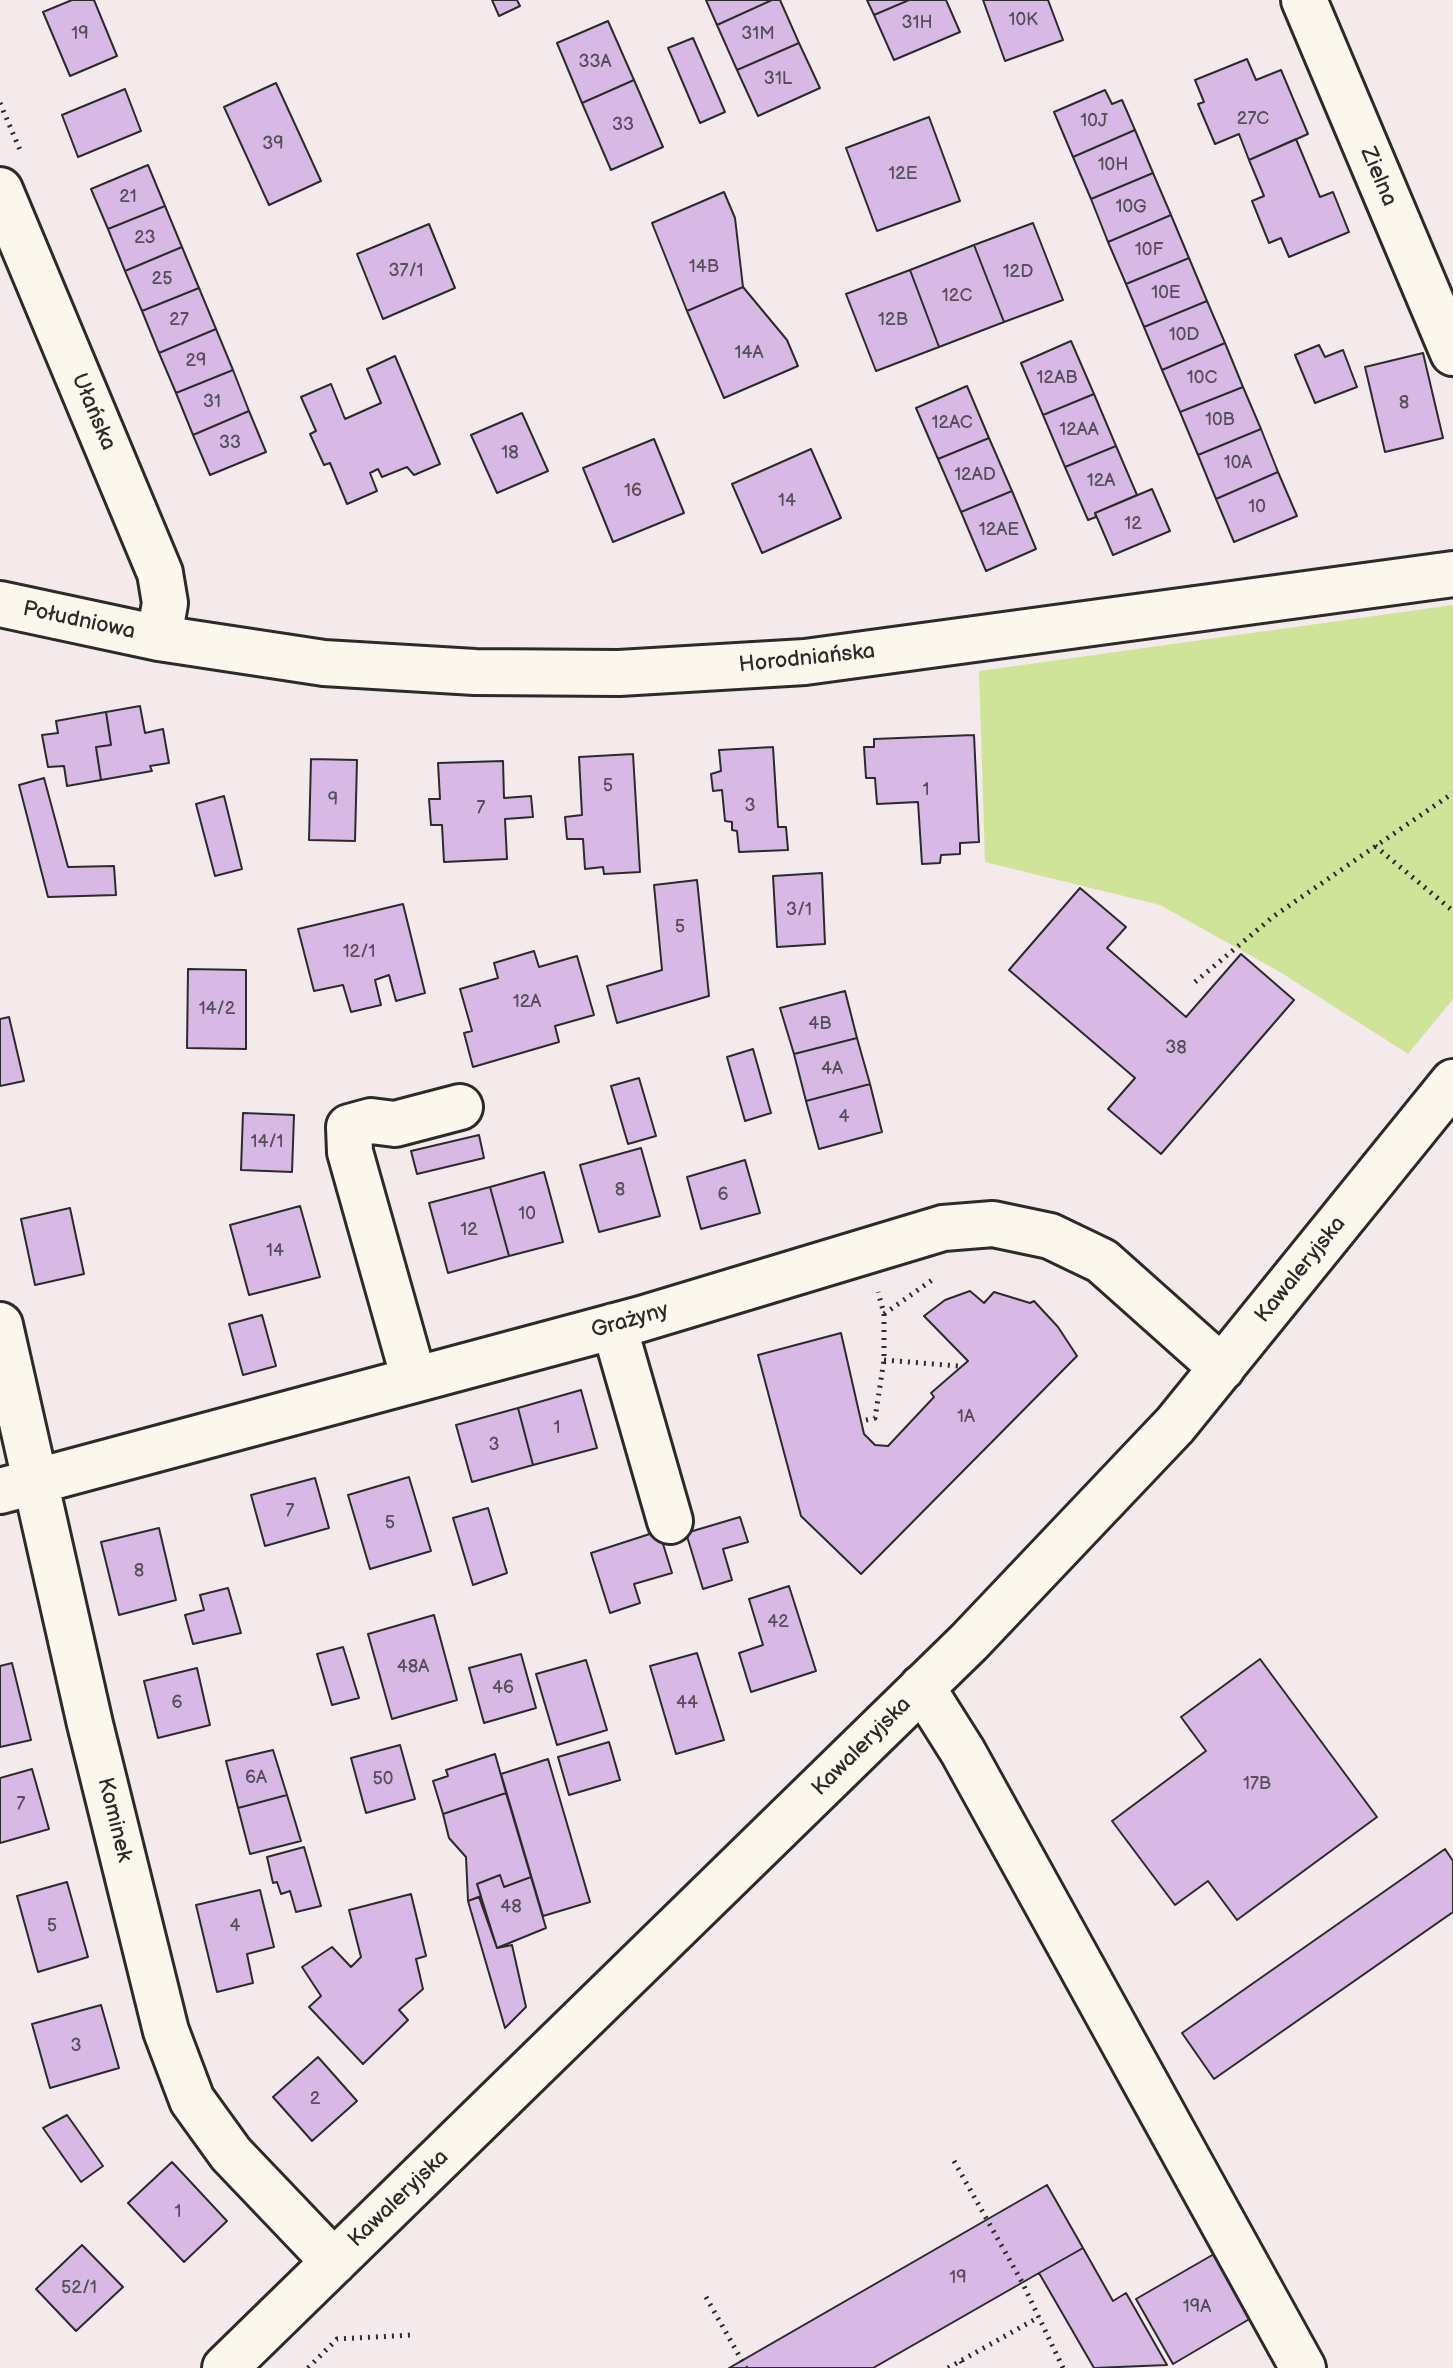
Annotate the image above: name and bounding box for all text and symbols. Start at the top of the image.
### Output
house number: 10K [1008,9,1038,31]
house number: 31H [901,12,933,34]
house number: 19 [71,23,89,45]
house number: 31M [741,23,775,45]
house number: 33A [578,51,612,73]
house number: 31L [764,68,792,90]
house number: 27C [1237,108,1269,130]
house number: 10J [1080,110,1108,132]
house number: 33 [612,114,634,136]
house number: 39 [262,133,284,155]
street label: Zielna [1354,144,1402,210]
house number: 10H [1098,154,1128,176]
house number: 12E [888,163,918,185]
house number: 21 [119,186,137,208]
house number: 10G [1115,196,1147,218]
house number: 23 [134,227,156,249]
house number: 10F [1135,239,1163,261]
house number: 14B [689,256,719,278]
house number: 37/1 [388,260,424,282]
house number: 12D [1003,261,1033,283]
house number: 25 [152,268,172,290]
house number: 10E [1151,282,1181,304]
house number: 12C [942,285,972,307]
house number: 27 [169,309,189,331]
house number: 12B [878,309,908,331]
house number: 10D [1169,324,1199,346]
house number: 14A [735,342,763,364]
house number: 29 [185,350,207,372]
house number: 12AB [1037,367,1077,389]
house number: 10C [1187,367,1217,389]
street label: Ułańska [65,370,121,454]
house number: 31 [203,391,221,413]
house number: 8 [1399,392,1409,414]
house number: 10B [1205,409,1235,431]
house number: 12AC [932,412,972,434]
house number: 12AA [1059,419,1099,441]
house number: 33 [219,432,241,454]
house number: 18 [501,442,519,464]
house number: 10A [1224,452,1252,474]
house number: 12AD [954,464,996,486]
house number: 12A [1087,470,1115,492]
house number: 16 [624,480,642,502]
house number: 14 [778,490,796,512]
house number: 10 [1248,496,1266,518]
house number: 12 [1124,513,1142,535]
house number: 12AE [979,519,1019,541]
street label: Południowa [20,596,138,646]
street label: Horodniańska [738,639,876,679]
house number: 5 [603,775,613,797]
house number: 1 [923,779,929,801]
house number: 9 [328,789,338,811]
house number: 3 [744,795,756,817]
house number: 7 [477,797,485,819]
house number: 3/1 [786,899,812,921]
house number: 5 [675,916,685,938]
house number: 12/1 [343,941,375,963]
house number: 12A [513,991,541,1013]
house number: 14/2 [199,998,235,1020]
house number: 4B [808,1013,832,1035]
house number: 38 [1165,1037,1187,1059]
house number: 4A [821,1058,843,1080]
house number: 4 [839,1106,849,1128]
house number: 14/1 [250,1131,284,1153]
house number: 8 [615,1179,625,1201]
house number: 6 [718,1184,728,1206]
house number: 10 [518,1203,536,1225]
street label: Kawaleryjska [1250,1211,1352,1329]
house number: 12 [460,1219,478,1241]
house number: 14 [266,1240,284,1262]
street label: Grażyny [588,1297,672,1345]
house number: 1A [957,1406,975,1428]
house number: 1 [554,1417,560,1439]
house number: 3 [488,1434,500,1456]
house number: 7 [286,1500,294,1522]
house number: 5 [385,1512,395,1534]
house number: 8 [134,1560,144,1582]
house number: 42 [767,1611,789,1633]
house number: 48A [397,1656,429,1678]
house number: 46 [492,1677,514,1699]
house number: 6 [172,1692,182,1714]
house number: 44 [676,1692,698,1714]
street label: Kawaleryjska [807,1692,917,1802]
house number: 6A [245,1767,267,1789]
house number: 50 [373,1768,393,1790]
house number: 17B [1243,1773,1271,1795]
street label: Kominek [91,1775,137,1865]
house number: 7 [17,1793,25,1815]
house number: 48 [500,1896,522,1918]
house number: 5 [47,1915,57,1937]
house number: 4 [230,1915,240,1937]
house number: 3 [70,2035,82,2057]
house number: 2 [310,2088,320,2110]
street label: Kawaleryjska [343,2145,455,2253]
house number: 1 [175,2201,181,2223]
house number: 19 [949,2267,967,2289]
house number: 52/1 [61,2277,97,2299]
house number: 19A [1183,2296,1211,2318]

